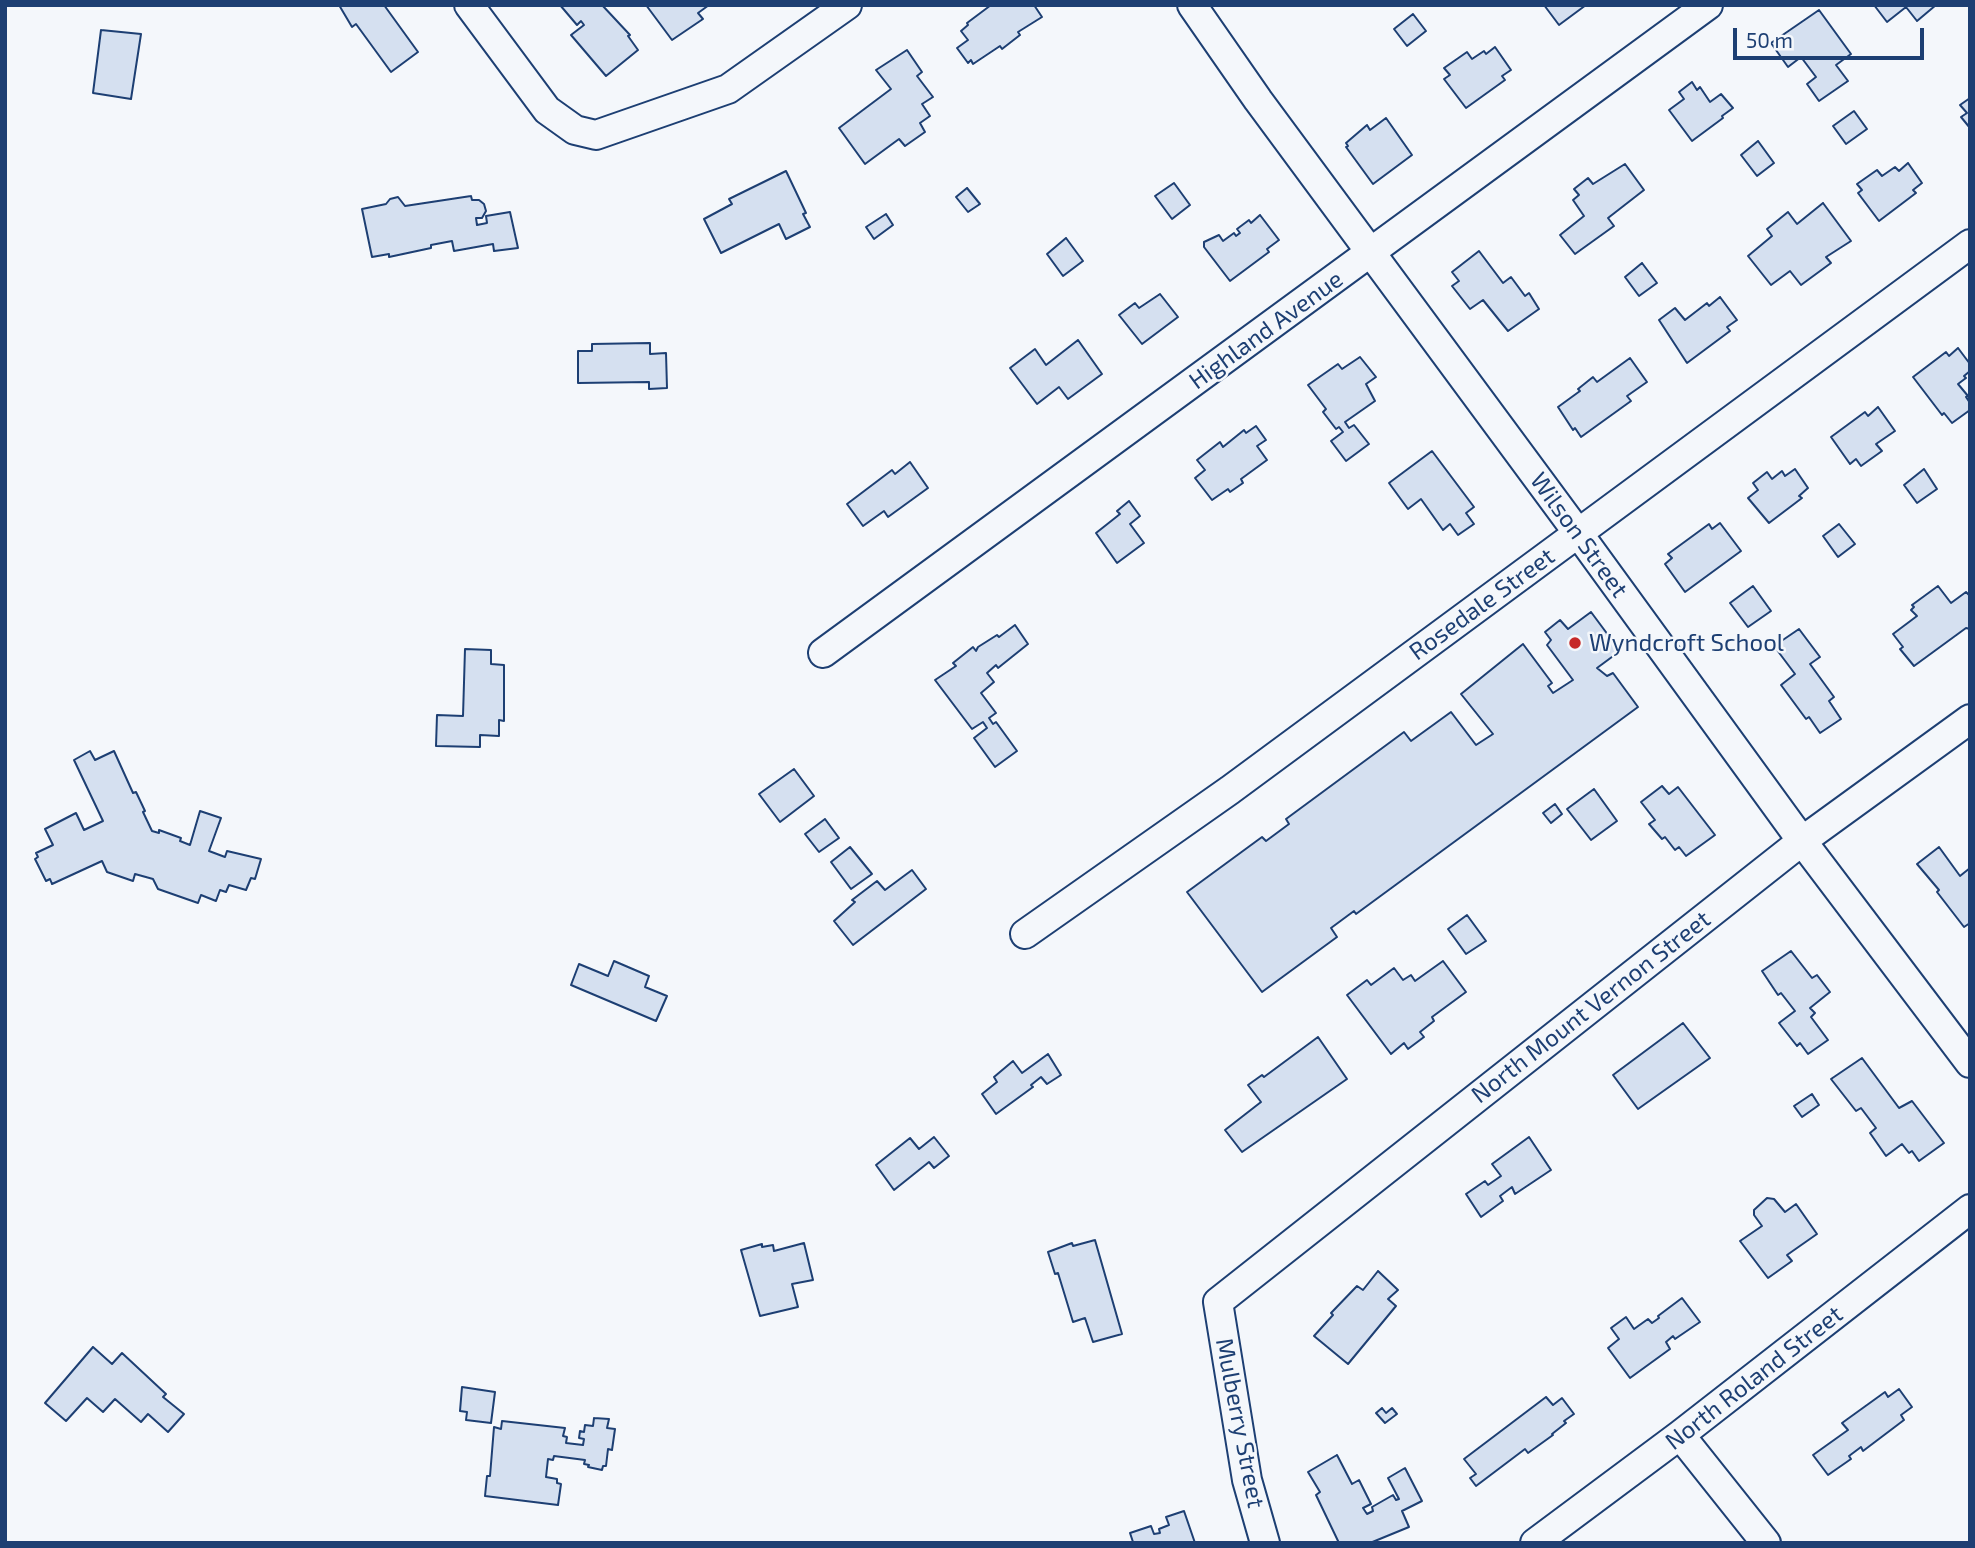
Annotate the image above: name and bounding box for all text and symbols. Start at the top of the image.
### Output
scale bar [1737,14,1928,58]
text: 50 m [1746,27,1793,52]
street label: Highland Avenue [1183,265,1349,395]
street label: Wilson Street [1524,467,1634,603]
street label: Rosedale Street [1404,542,1560,666]
place label: Wyndcroft School [1589,629,1784,657]
marker: Wyndcroft School [1567,635,1583,651]
street label: North Mount Vernon Street [1466,905,1716,1109]
street label: North Roland Street [1660,1300,1848,1456]
street label: Mulberry Street [1209,1336,1271,1510]

